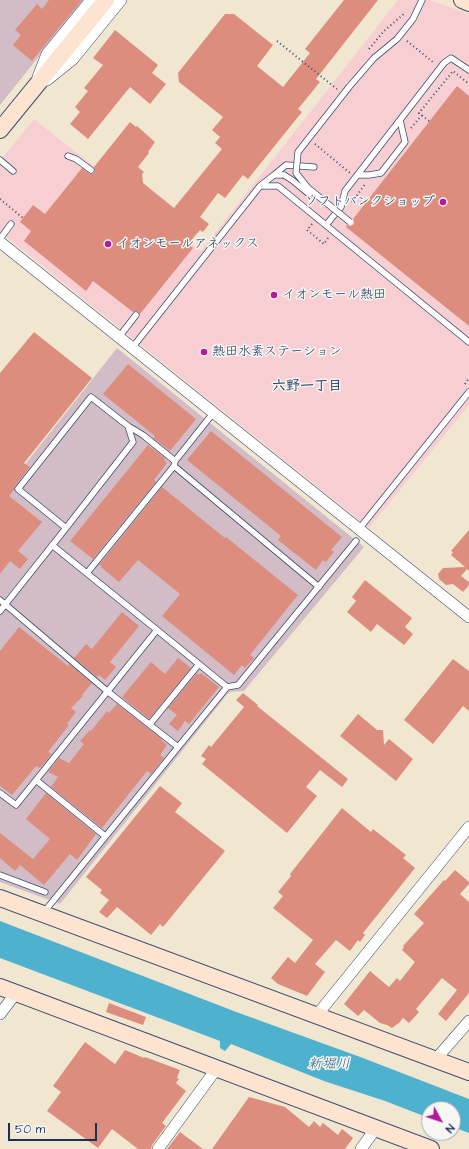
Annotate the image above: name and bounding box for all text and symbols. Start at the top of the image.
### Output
place label: ソフトバンクショップ [305,194,435,210]
marker: ソフトバンクショップ [438,197,448,207]
place label: イオンモールアネックス [116,236,259,252]
marker: イオンモールアネックス [103,239,113,249]
place label: イオンモール熱田 [282,287,386,303]
marker: イオンモール熱田 [269,290,279,300]
place label: 熱田水素ステーション [212,344,342,360]
marker: 熱田水素ステーション [199,347,209,357]
district label: 六野一丁目 [272,379,342,395]
water label: 新堀川 [308,1057,350,1073]
north arrow [421,1101,461,1141]
scale bar [10,1115,99,1141]
text: 50 m [15,1121,45,1138]
text: N [442,1121,458,1136]

